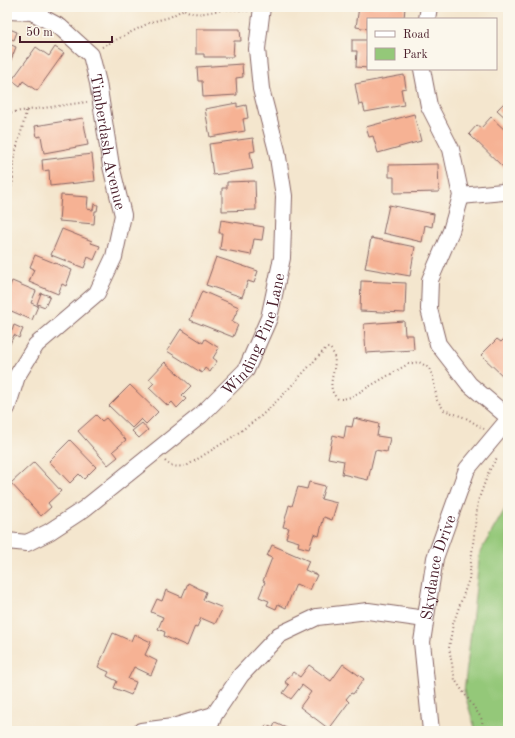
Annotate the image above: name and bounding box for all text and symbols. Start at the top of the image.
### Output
scale bar [20,18,112,44]
legend [367,18,497,70]
text: 50 m [26,26,53,39]
text: Road [403,29,430,41]
text: Park [403,49,428,61]
street label: Timberdash Avenue [86,72,127,212]
street label: Winding Pine Lane [220,272,288,399]
street label: Skydance Drive [420,513,460,621]

